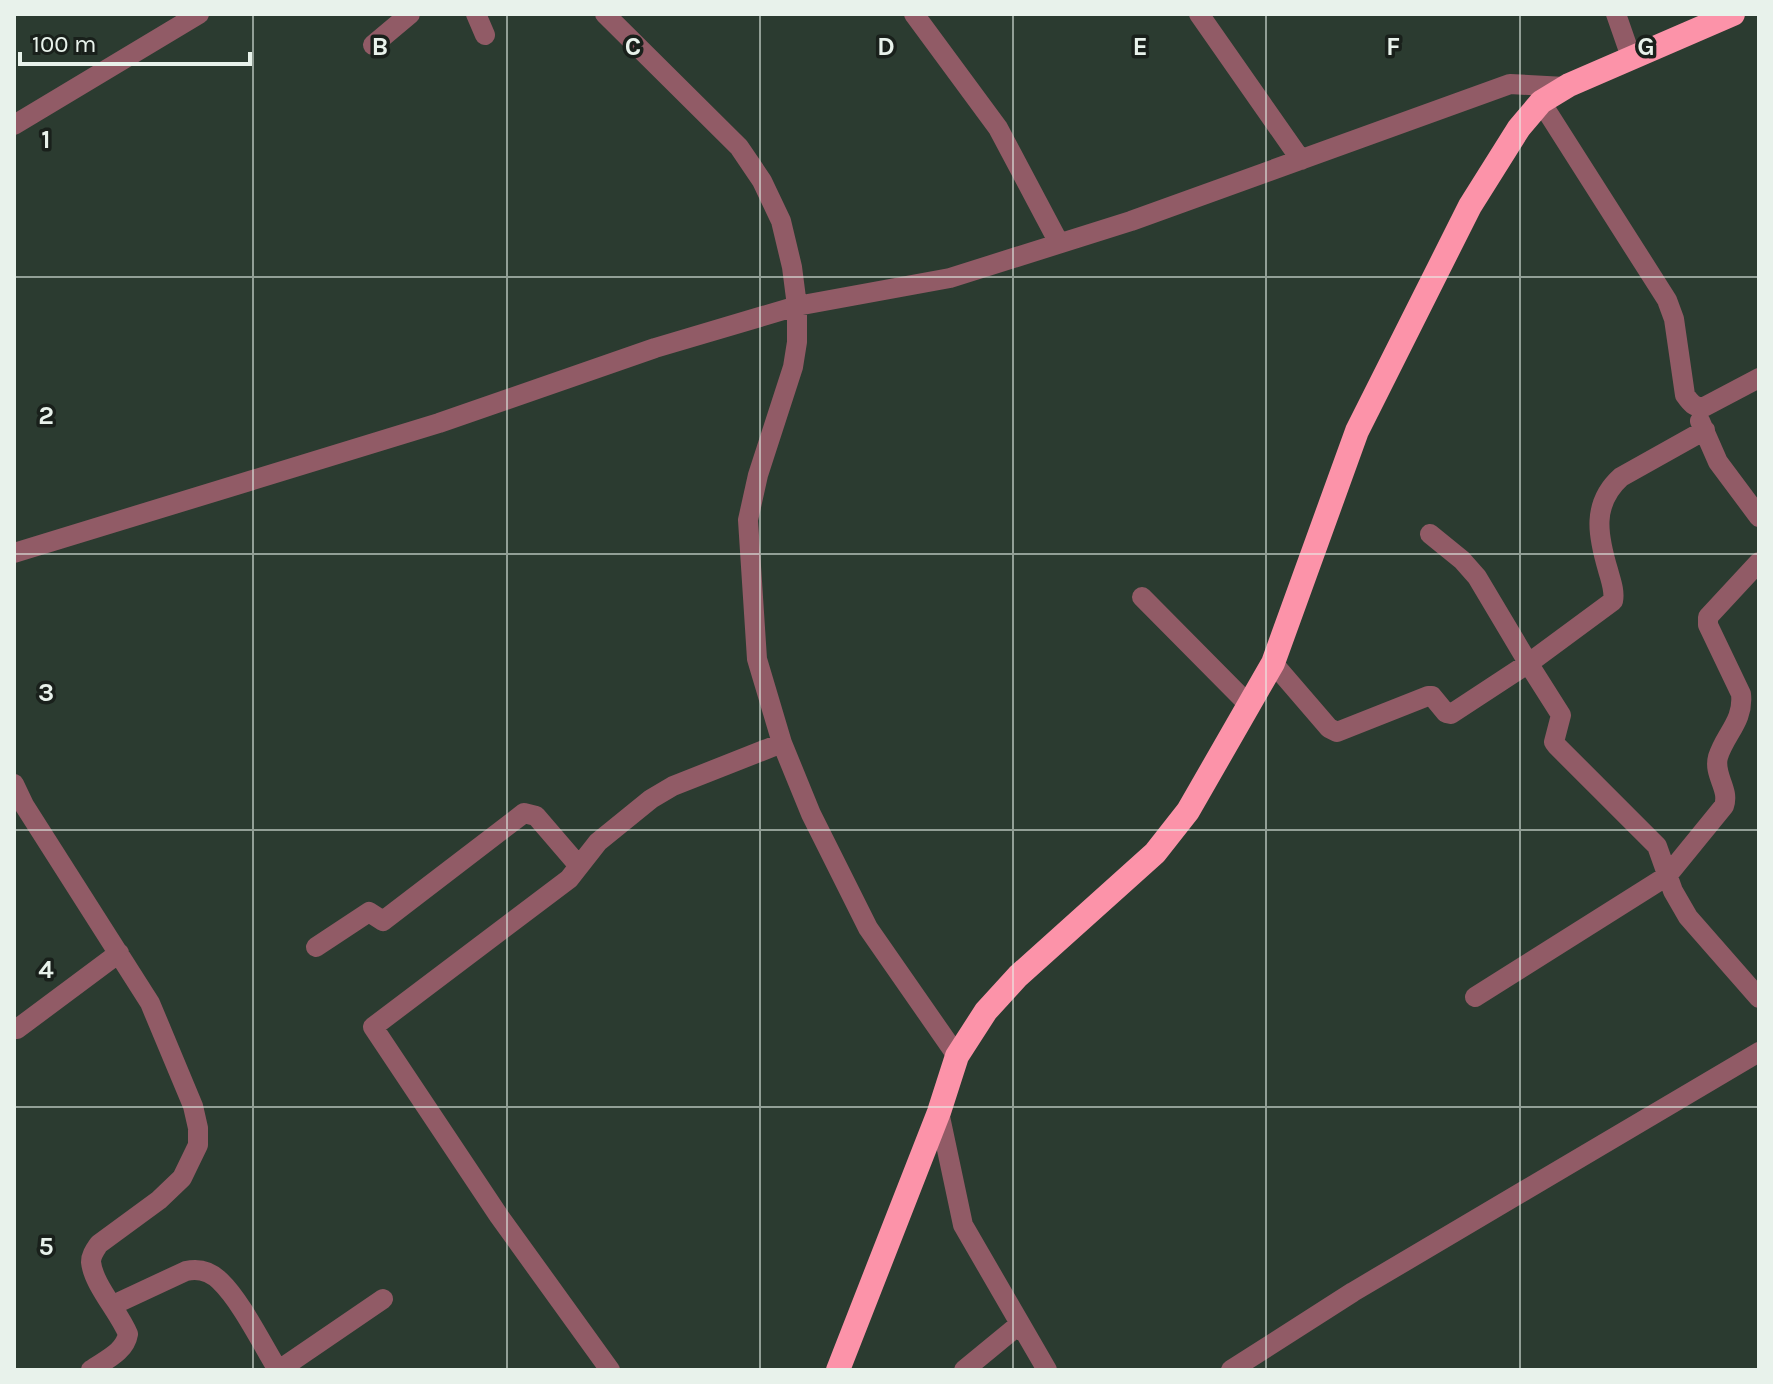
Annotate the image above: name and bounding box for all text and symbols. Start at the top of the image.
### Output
scale bar [20,16,250,66]
text: 100 m [32,30,97,58]
text: B [372,31,388,62]
text: C [625,31,641,62]
text: D [877,31,895,62]
text: E [1132,31,1148,62]
text: F [1386,31,1400,62]
text: G [1637,31,1655,62]
text: 1 [41,124,51,155]
text: 2 [38,400,54,431]
text: 3 [38,677,54,708]
text: 4 [38,954,54,985]
text: 5 [38,1231,54,1262]

